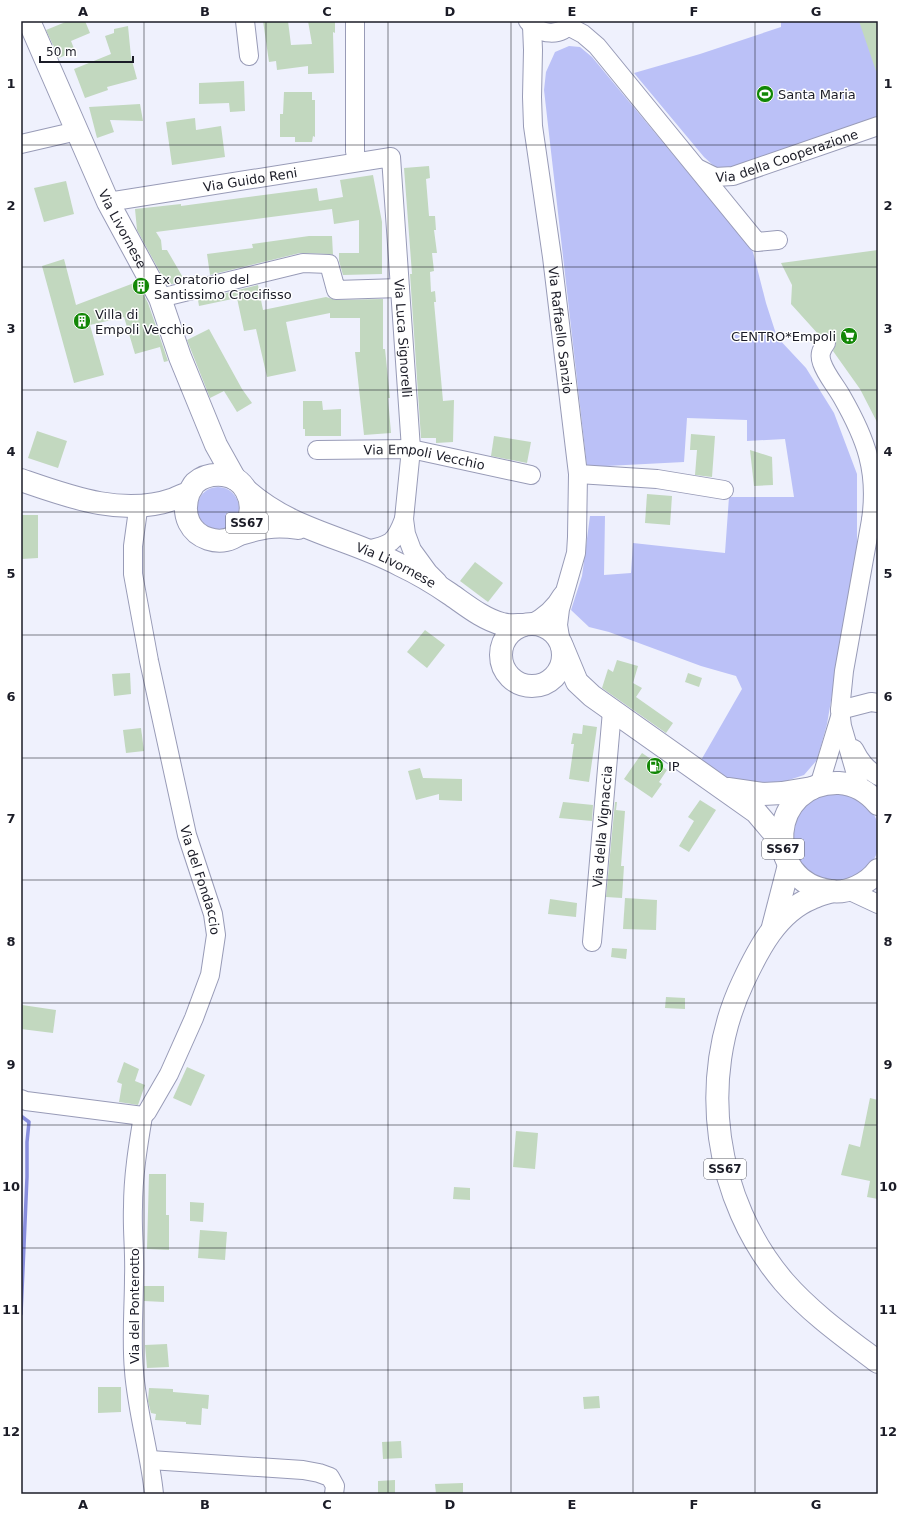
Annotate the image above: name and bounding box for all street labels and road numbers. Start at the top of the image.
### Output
street label: Via della Cooperazione [715,126,860,185]
street label: Via Guido Reni [202,165,298,195]
street label: Via Livornese [95,187,149,271]
street label: Via Raffaello Sanzio [545,266,575,395]
street label: Via Luca Signorelli [391,278,414,398]
street label: Via Empoli Vecchio [363,442,486,473]
road number: SS67 [226,513,268,533]
street label: Via Livornese [354,539,438,591]
street label: Via della Vignaccia [590,765,615,888]
street label: Via del Fondaccio [177,824,223,936]
road number: SS67 [762,839,804,859]
road number: SS67 [704,1159,746,1179]
street label: Via del Ponterotto [127,1248,142,1364]

